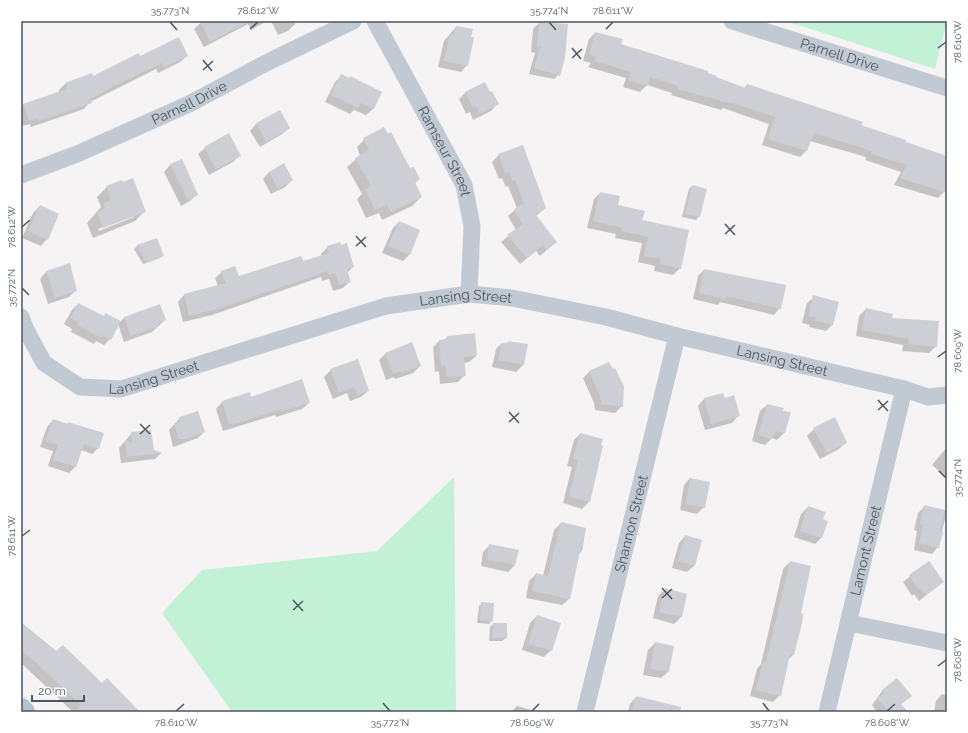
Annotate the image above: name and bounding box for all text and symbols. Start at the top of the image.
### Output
text: 35.773°N [151,5,189,16]
text: 78.612°W [237,5,279,16]
text: 35.774°N [530,5,568,16]
text: 78.611°W [593,5,634,16]
text: 78.610°W [952,20,963,63]
street label: Parnell Drive [798,35,881,74]
street label: Parnell Drive [149,78,229,128]
street label: Ramseur Street [415,103,474,198]
text: 78.612°W [6,206,17,248]
text: 35.772°N [6,269,17,307]
street label: Lansing Street [418,286,513,309]
text: 78.609°W [952,328,963,373]
street label: Lansing Street [735,342,830,379]
street label: Lansing Street [108,357,201,397]
text: 35.774°N [952,459,963,497]
street label: Shannon Street [612,473,651,574]
street label: Lamont Street [847,504,884,597]
text: 78.611°W [6,515,17,556]
text: 78.608°W [952,637,963,682]
scale bar [32,677,84,703]
text: 20 m [38,684,66,698]
text: 78.610°W [155,717,198,728]
text: 35.772°N [371,717,409,728]
text: 78.609°W [510,717,555,728]
text: 35.773°N [750,717,788,728]
text: 78.608°W [865,717,910,728]

